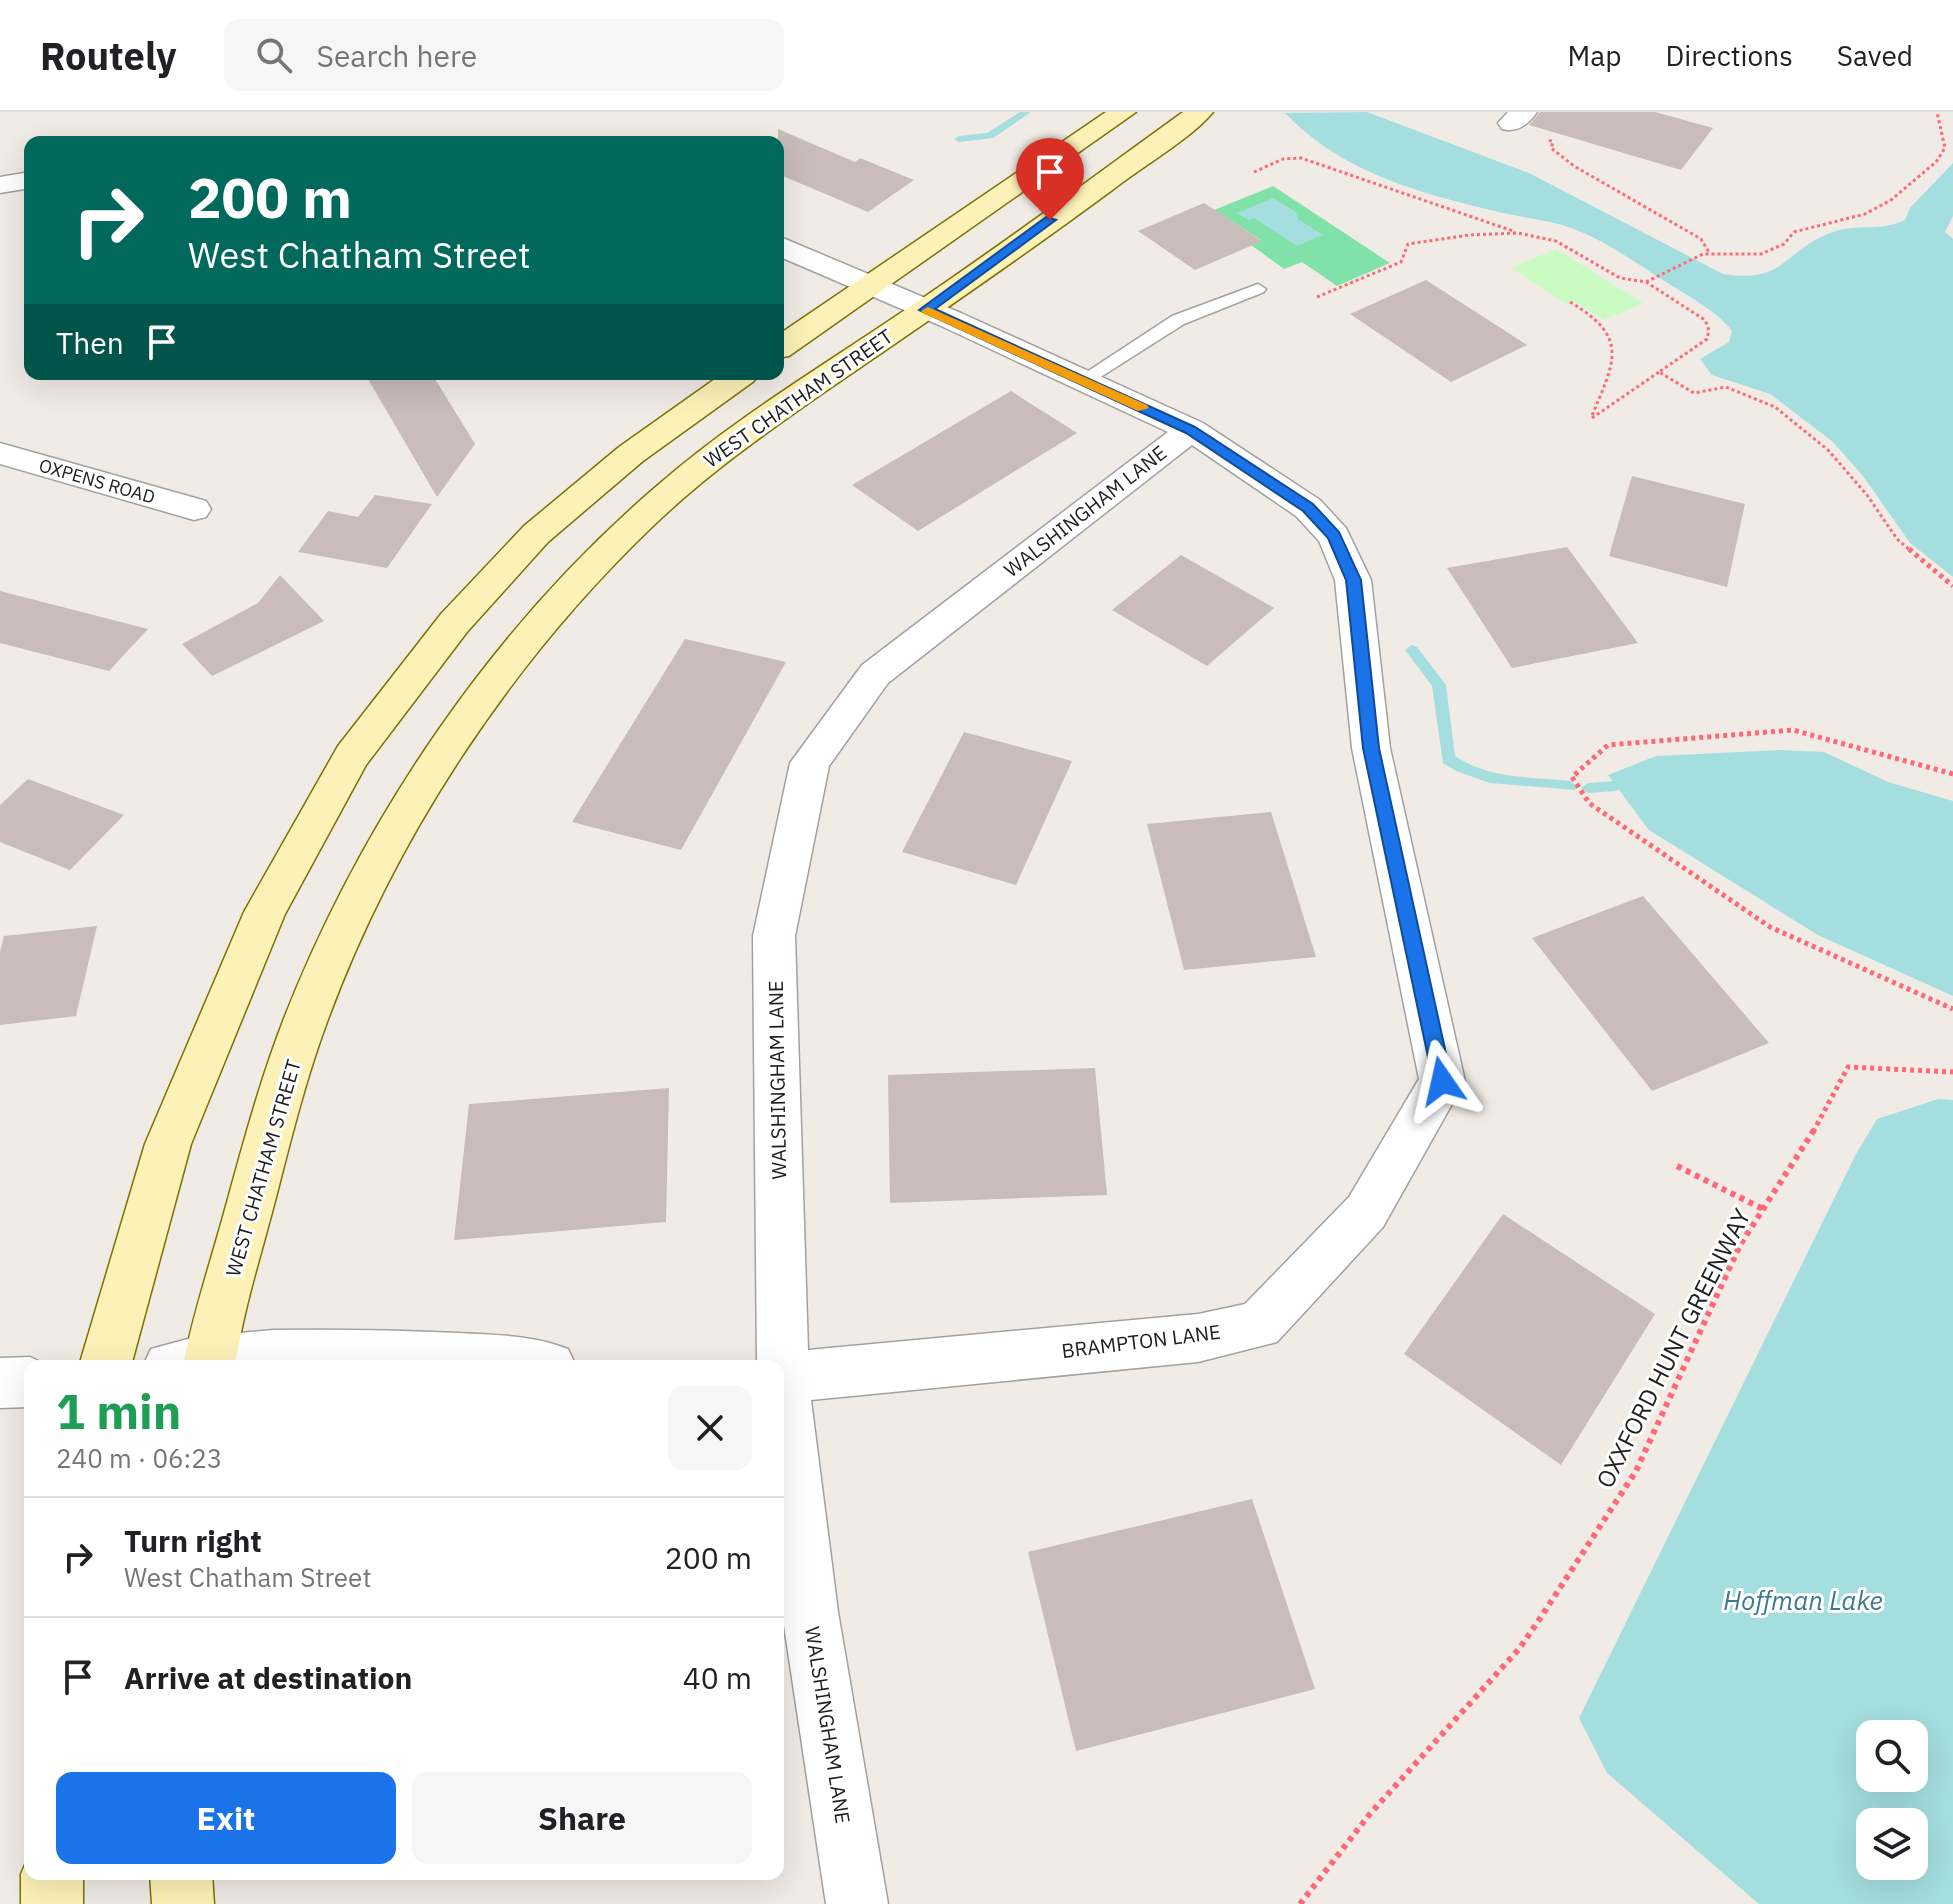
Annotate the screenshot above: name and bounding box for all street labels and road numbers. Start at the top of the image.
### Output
street label: WEST CHATHAM STREET [698,322,898,474]
street label: WALSHINGHAM LANE [998,439,1172,583]
street label: OXPENS ROAD [36,453,158,509]
street label: WALSHINGHAM LANE [762,980,792,1180]
street label: WEST CHATHAM STREET [219,1056,307,1280]
street label: OXXFORD HUNT GREENWAY [1589,1203,1757,1493]
street label: BRAMPTON LANE [1060,1318,1222,1364]
street label: WALSHINGHAM LANE [799,1624,857,1826]

